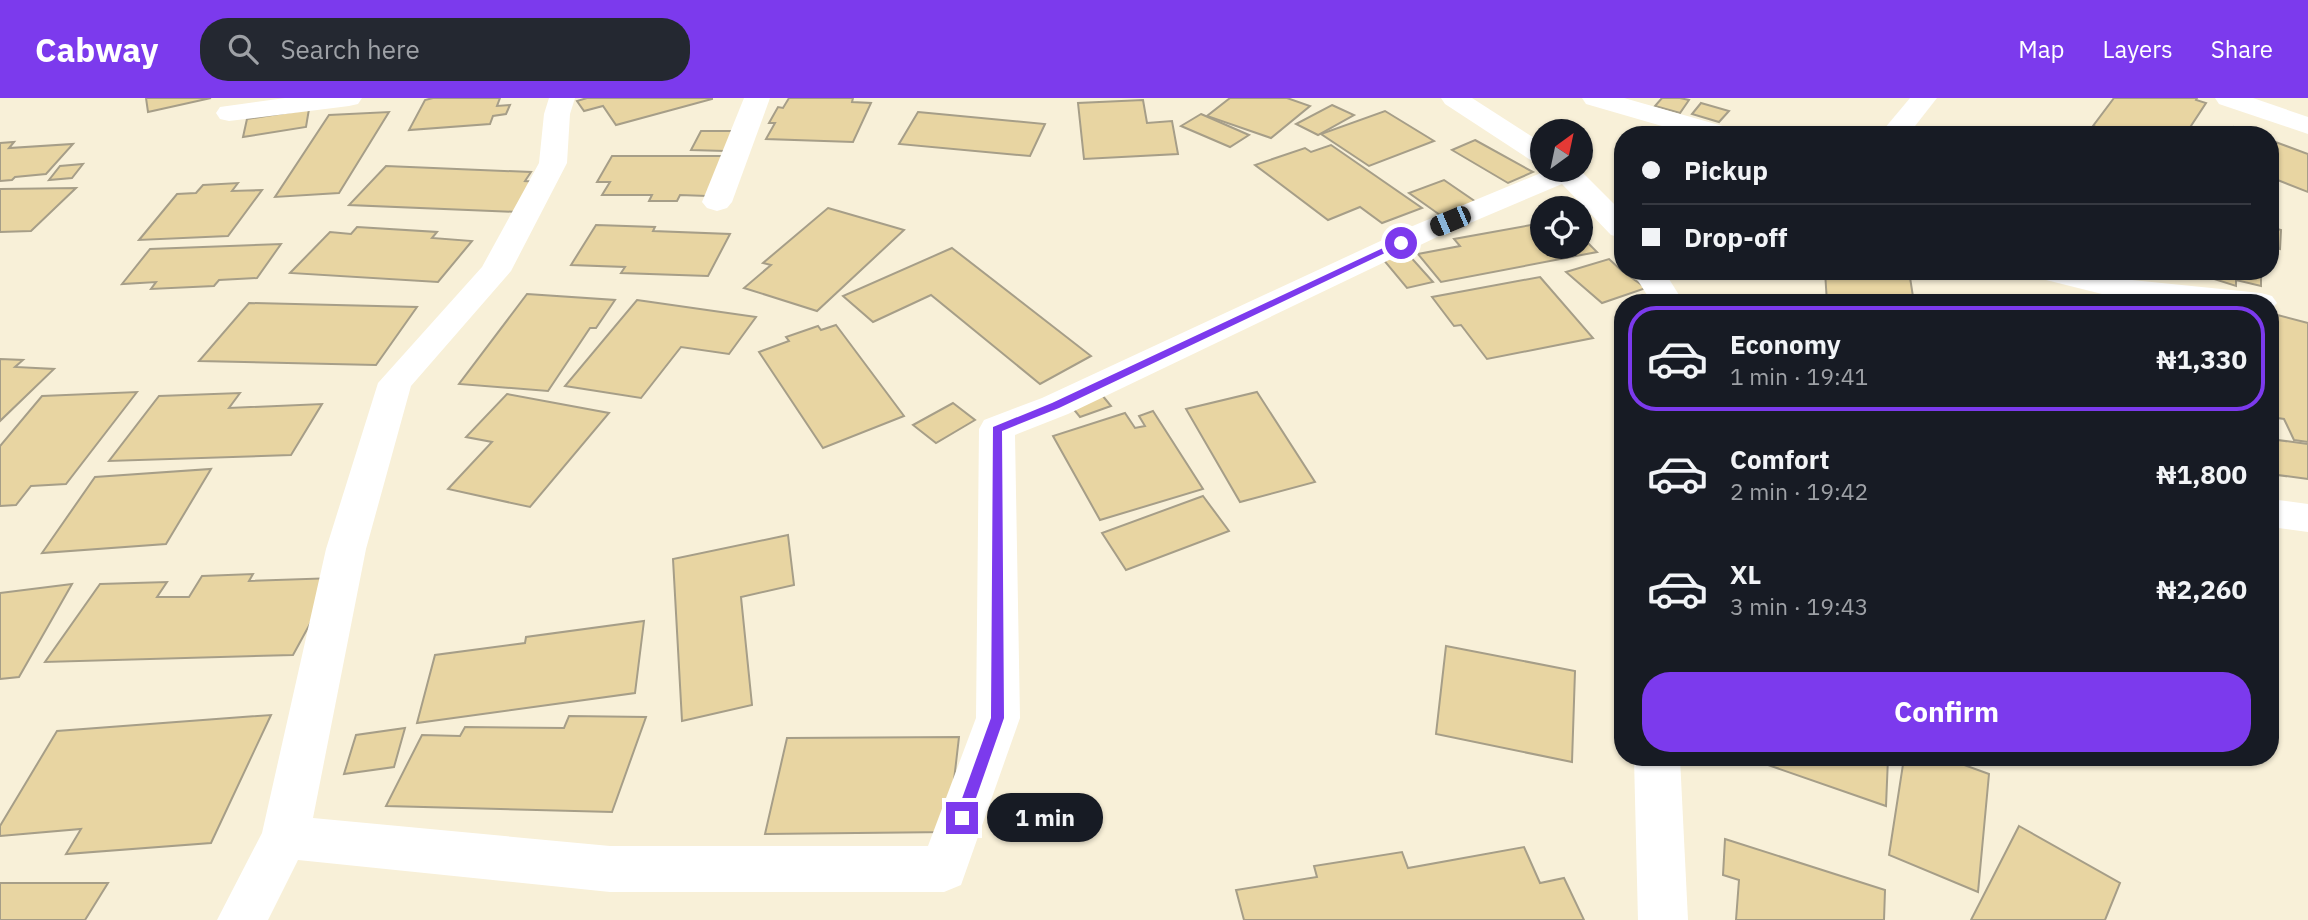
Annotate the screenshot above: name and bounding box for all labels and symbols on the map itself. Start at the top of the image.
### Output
north arrow [1530,119,1592,182]
car [1427,203,1474,239]
route start [1385,227,1417,259]
callout: 1 min [986,794,1102,842]
route end [946,802,978,834]

